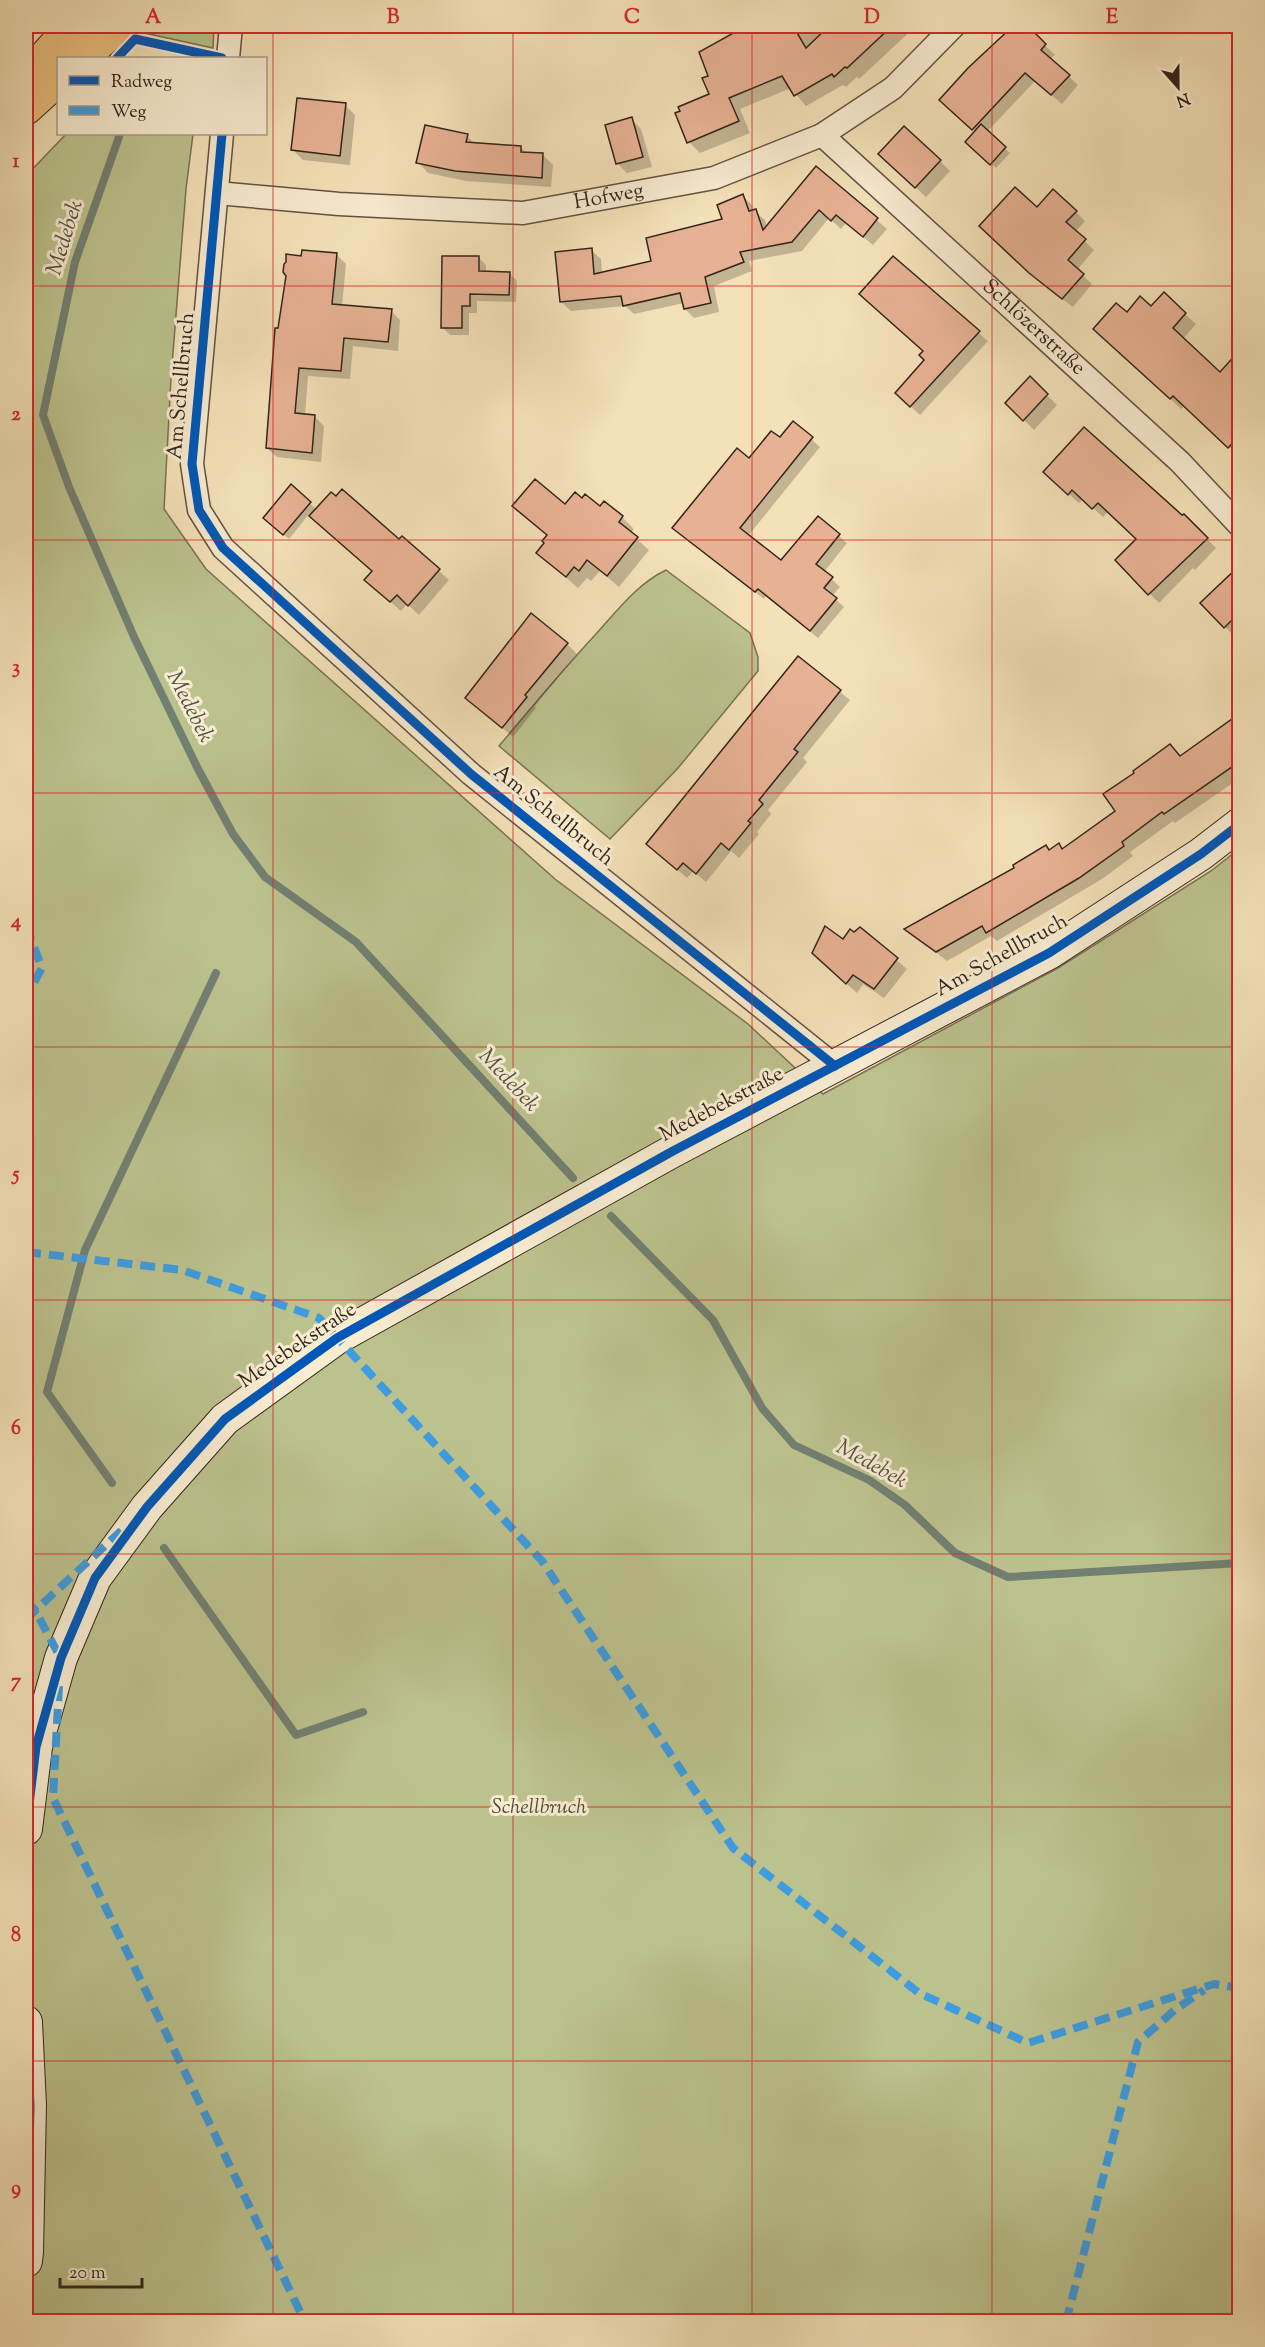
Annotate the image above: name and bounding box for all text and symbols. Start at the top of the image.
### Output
text: A [145,4,162,33]
text: B [387,4,400,33]
text: C [624,4,640,33]
text: D [864,4,880,33]
text: E [1106,4,1119,33]
legend [57,57,267,135]
north arrow [1148,57,1208,117]
text: Radweg [111,70,172,96]
text: N [1172,86,1193,112]
text: Weg [111,100,147,126]
text: 1 [13,148,20,177]
street label: Hofweg [571,176,646,218]
water label: Medebek [39,196,93,280]
street label: Schlözerstraße [975,273,1092,383]
street label: Am Schellbruch [161,311,203,461]
text: 2 [11,401,21,430]
text: 3 [12,654,20,683]
water label: Medebek [157,665,221,749]
street label: Am Schellbruch [486,758,620,874]
street label: Am Schellbruch [930,907,1074,1005]
text: 4 [10,908,21,937]
water label: Medebek [470,1042,546,1120]
street label: Medebekstraße [655,1060,789,1150]
text: 5 [11,1161,20,1190]
street label: Medebekstraße [233,1295,363,1397]
text: 6 [11,1415,21,1444]
water label: Medebek [830,1432,912,1498]
text: 7 [11,1668,22,1697]
park label: Schellbruch [492,1793,586,1823]
text: 8 [11,1922,21,1951]
text: 9 [11,2175,21,2204]
scale bar [60,2251,142,2289]
text: 20 m [69,2261,106,2287]

